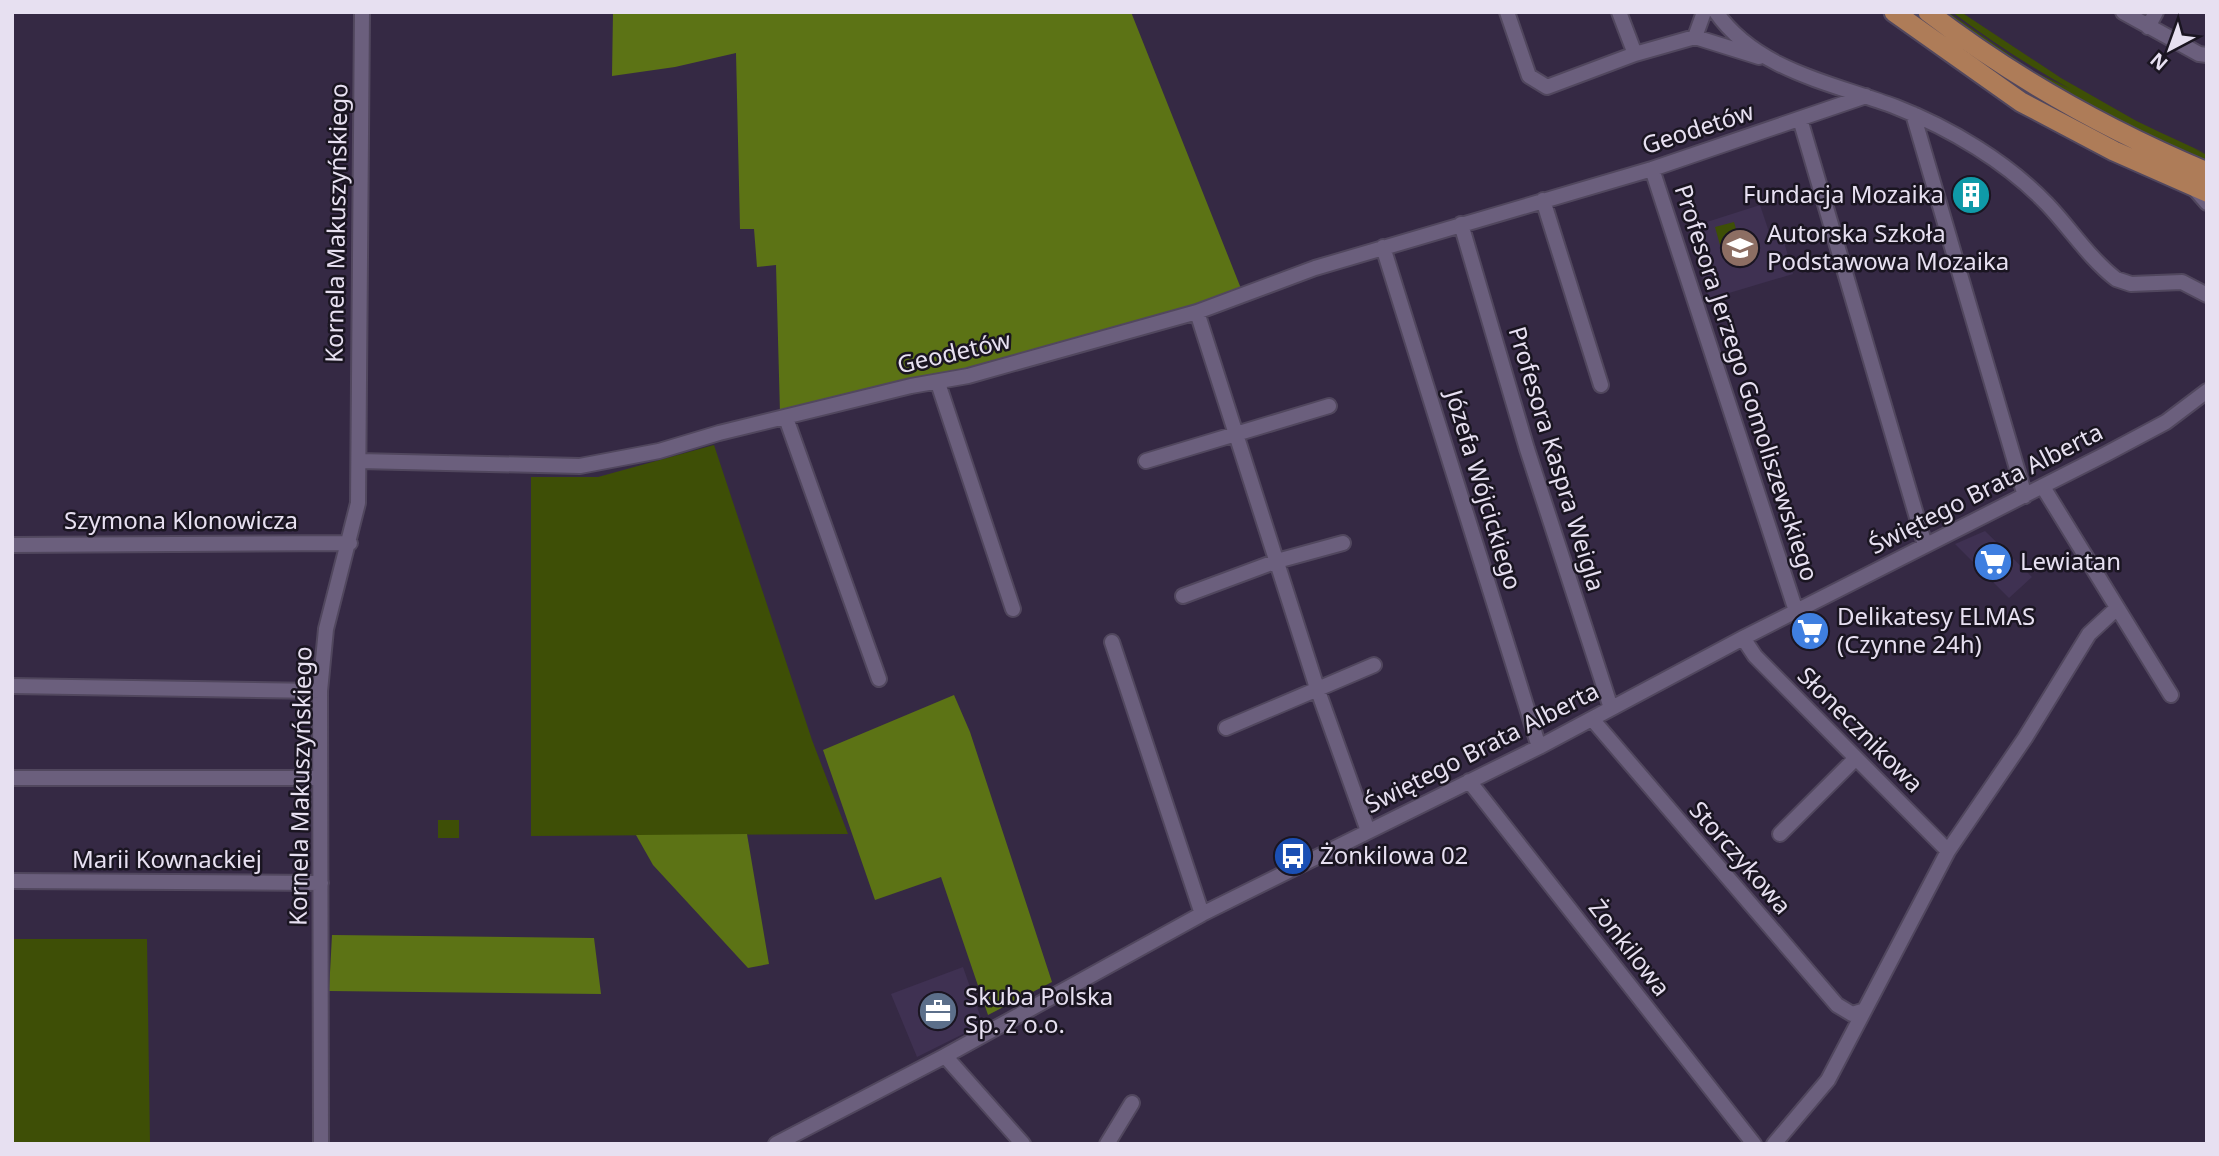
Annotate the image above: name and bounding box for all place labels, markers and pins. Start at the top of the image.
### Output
building icon: Fundacja Mozaika [1950,174,1992,216]
place label: Fundacja Mozaika [1743,177,1944,210]
place label: Autorska Szkoła Podstawowa Mozaika [1767,216,2009,277]
school or university icon: Autorska Szkoła Podstawowa Mozaika [1719,227,1761,269]
supermarket icon: Lewiatan [1972,541,2014,583]
place label: Lewiatan [2020,544,2121,577]
place label: Delikatesy ELMAS (Czynne 24h) [1837,599,2035,660]
supermarket icon: Delikatesy ELMAS (Czynne 24h) [1789,610,1831,652]
bus stop icon: Żonkilowa 02 [1272,835,1314,877]
place label: Żonkilowa 02 [1320,838,1468,871]
place label: Skuba Polska Sp. z o.o. [965,979,1113,1040]
office icon: Skuba Polska Sp. z o.o. [917,990,959,1032]

